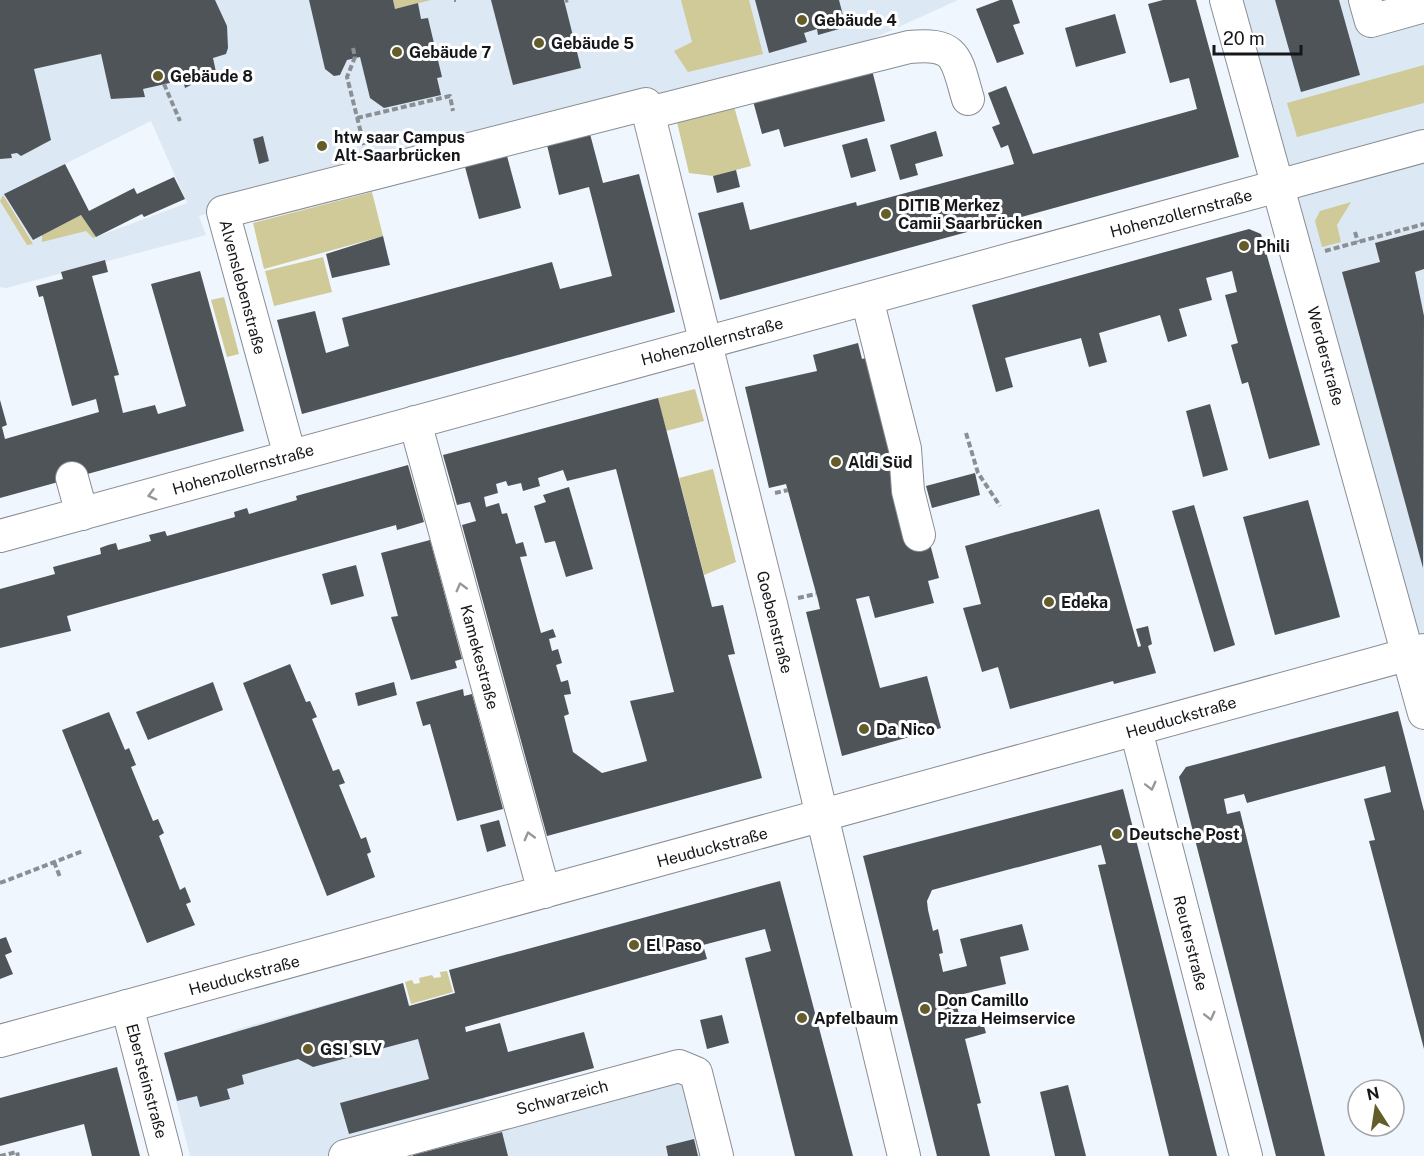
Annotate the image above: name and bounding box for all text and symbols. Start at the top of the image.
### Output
place label: Gebäude 4 [814,11,897,30]
marker: Gebäude 4 [795,13,809,27]
scale bar [1214,18,1301,56]
text: 20 m [1223,28,1265,49]
place label: Gebäude 5 [551,34,634,53]
marker: Gebäude 5 [532,36,546,50]
place label: Gebäude 7 [409,43,491,62]
marker: Gebäude 7 [390,45,404,59]
place label: Gebäude 8 [170,67,253,86]
marker: Gebäude 8 [151,69,165,83]
place label: htw saar Campus Alt-Saarbrücken [334,128,465,165]
marker: htw saar Campus Alt-Saarbrücken [315,139,329,153]
street label: Hohenzollernstraße [1108,185,1254,242]
place label: DITIB Merkez Camii Saarbrücken [898,196,1043,233]
marker: DITIB Merkez Camii Saarbrücken [879,207,893,221]
street label: Alvenslebenstraße [215,218,270,357]
place label: Phili [1256,237,1290,256]
marker: Phili [1237,239,1251,253]
street label: Werderstraße [1303,304,1348,408]
street label: Hohenzollernstraße [639,313,785,370]
street label: Hohenzollernstraße [170,440,316,499]
place label: Aldi Süd [848,453,912,472]
marker: Aldi Süd [829,455,843,469]
one-way arrow [147,487,157,500]
street label: Goebenstraße [753,569,796,675]
one-way arrow [456,582,468,593]
place label: Edeka [1061,593,1108,612]
marker: Edeka [1042,595,1056,609]
street label: Kamekestraße [456,603,503,712]
street label: Heuduckstraße [1124,693,1239,742]
place label: Da Nico [876,720,935,739]
marker: Da Nico [857,722,871,736]
one-way arrow [1144,781,1157,791]
street label: Heuduckstraße [655,824,770,871]
place label: Deutsche Post [1129,825,1240,844]
marker: Deutsche Post [1110,827,1124,841]
one-way arrow [524,831,536,842]
street label: Reuterstraße [1169,893,1212,993]
place label: El Paso [646,936,702,955]
marker: El Paso [627,938,641,952]
street label: Heuduckstraße [187,952,302,999]
place label: Don Camillo Pizza Heimservice [937,991,1076,1028]
marker: Don Camillo Pizza Heimservice [918,1002,932,1016]
place label: Apfelbaum [814,1009,898,1028]
one-way arrow [1203,1010,1215,1021]
marker: Apfelbaum [795,1011,809,1025]
street label: Ebersteinstraße [122,1022,171,1141]
place label: GSI SLV [320,1040,382,1059]
marker: GSI SLV [301,1042,315,1056]
street label: Schwarzeich [514,1076,610,1119]
north arrow [1346,1078,1406,1138]
text: N [1365,1083,1381,1104]

